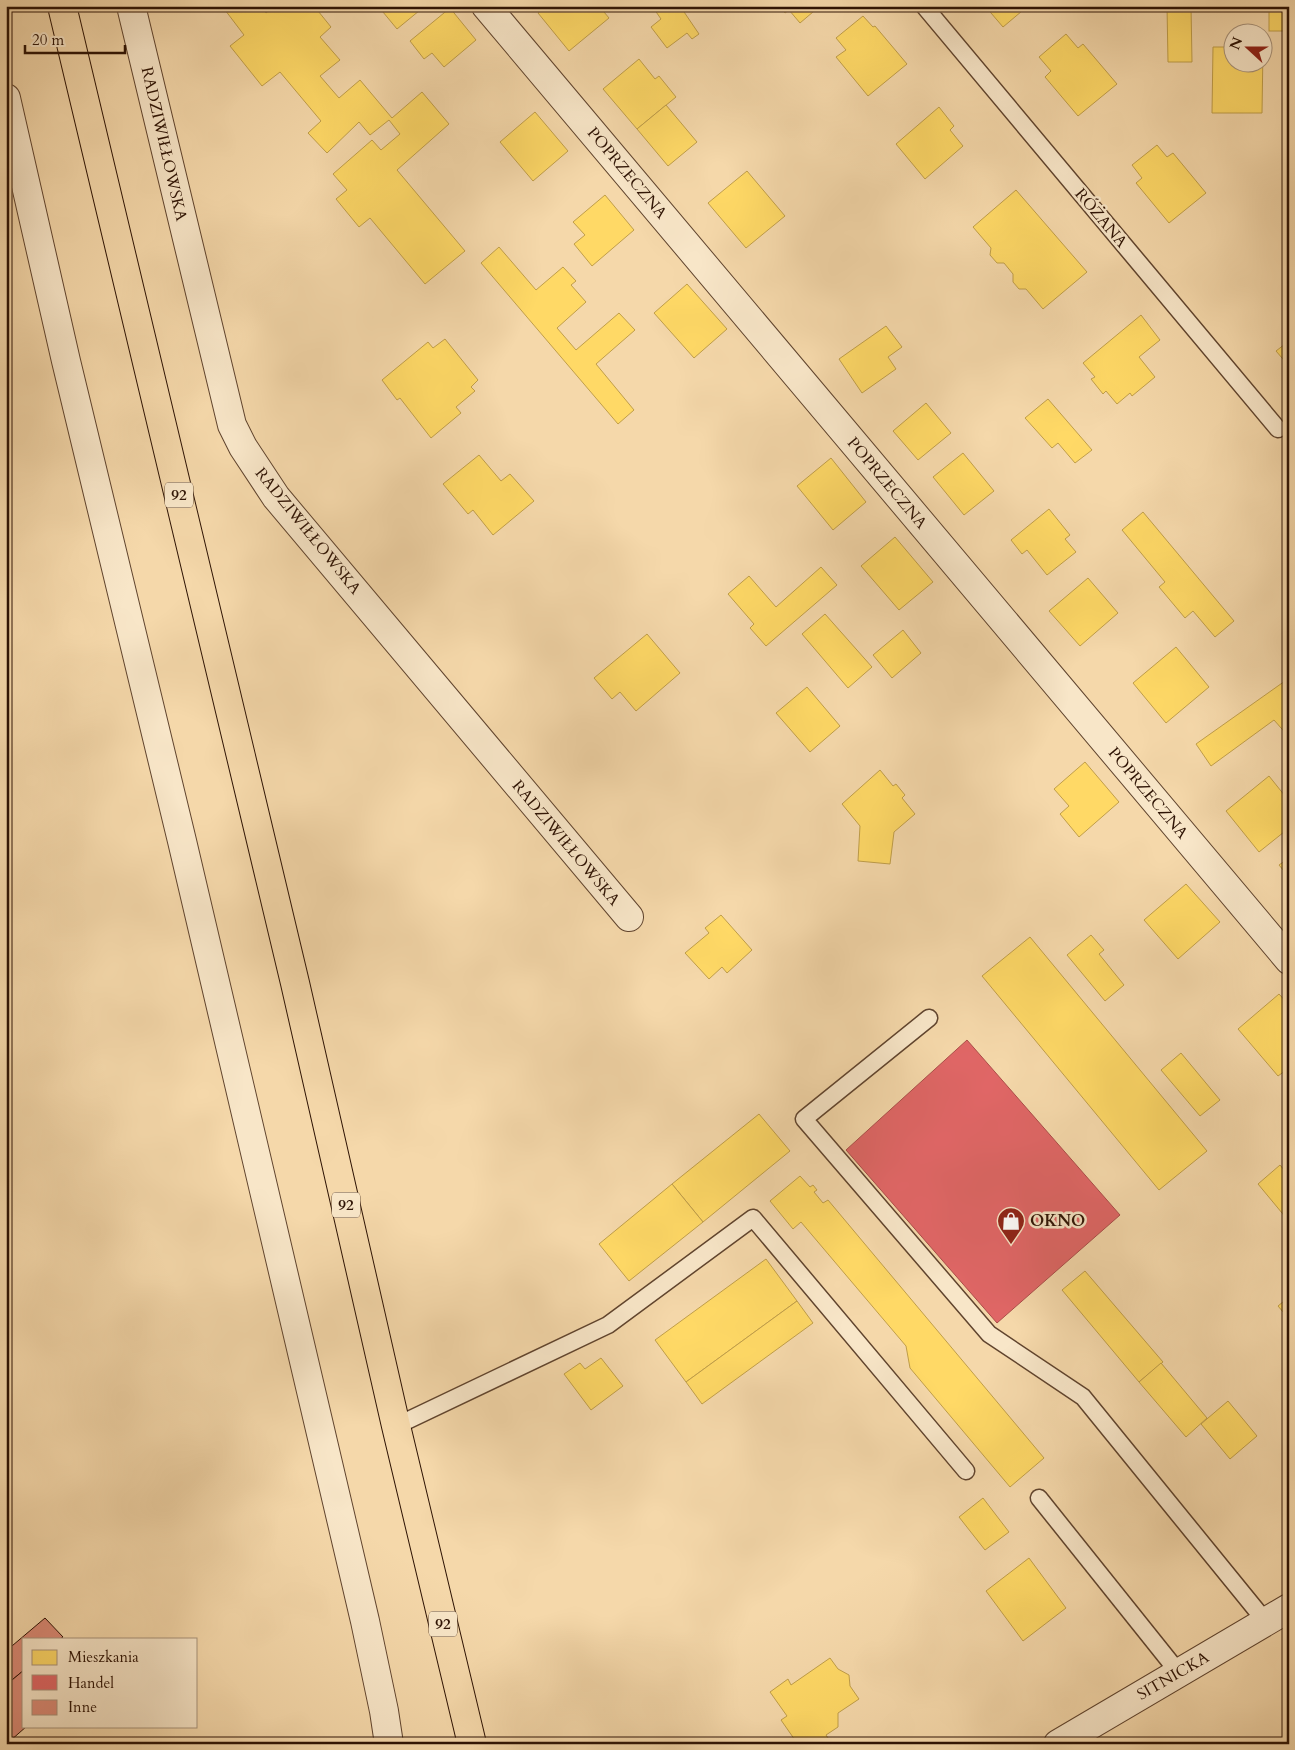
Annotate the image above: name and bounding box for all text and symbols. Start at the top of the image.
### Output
scale bar [25,22,125,54]
north arrow [1222,22,1272,72]
text: 20 m [32,30,64,50]
text: N [1225,34,1247,53]
street label: RADZIWIŁŁOWSKA [136,65,193,224]
street label: POPRZECZNA [582,122,672,224]
street label: RÓŻANA [1070,184,1133,253]
street label: POPRZECZNA [842,432,932,534]
street label: RADZIWIŁŁOWSKA [250,463,367,600]
road number: 92 [165,482,193,508]
street label: POPRZECZNA [1103,742,1193,844]
street label: RADZIWIŁŁOWSKA [507,776,625,911]
road number: 92 [332,1192,360,1218]
shop icon: OKNO [996,1206,1026,1245]
place label: OKNO [1030,1210,1085,1232]
road number: 92 [429,1612,457,1636]
legend [22,1638,198,1728]
street label: SITNICKA [1133,1646,1214,1705]
text: Mieszkania [68,1647,139,1667]
text: Handel [68,1673,114,1693]
text: Inne [68,1697,97,1717]

